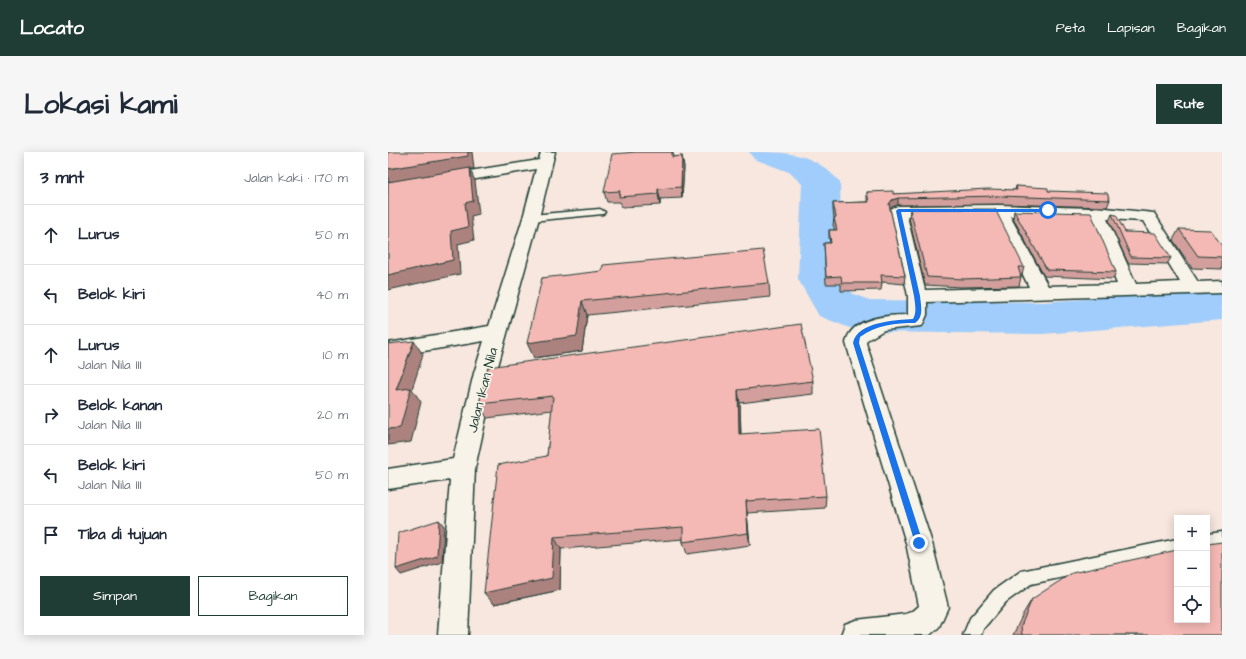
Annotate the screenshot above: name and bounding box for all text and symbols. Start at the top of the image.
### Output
text: Locato [20,15,84,42]
text: Peta [1056,18,1085,38]
text: Lapisan [1107,18,1155,38]
text: Bagikan [1177,18,1226,38]
button: Rute [1156,84,1222,124]
text: Lokasi kami [24,85,178,124]
text: 3 mnt [40,166,84,190]
text: Jalan kaki · 170 m [244,169,348,187]
route start [1039,201,1057,219]
icon: ahead [40,224,62,246]
text: Lurus [78,224,119,245]
text: 50 m [315,226,348,244]
icon: left [40,284,62,306]
text: Belok kiri [78,284,145,305]
text: 40 m [316,286,348,304]
text: Lurus [78,335,119,356]
icon: ahead [40,344,62,366]
text: 10 m [323,346,348,364]
street label: Jalan Ikan Nila [463,346,503,435]
text: Jalan Nila III [78,356,142,374]
text: Belok kanan [78,395,162,416]
icon: right [40,404,62,426]
text: 20 m [317,406,348,424]
text: Jalan Nila III [78,416,142,434]
text: Belok kiri [78,455,145,476]
icon: left [40,464,62,486]
text: 50 m [315,466,348,484]
text: Jalan Nila III [78,476,142,494]
map controls [1174,515,1210,623]
button: + [1174,515,1210,551]
icon: arrive [40,524,62,546]
text: Tiba di tujuan [78,524,167,545]
route end [910,534,928,552]
button: − [1174,551,1210,587]
button: Simpan [40,576,190,616]
button: Bagikan [198,576,348,616]
button: locate [1174,587,1210,623]

